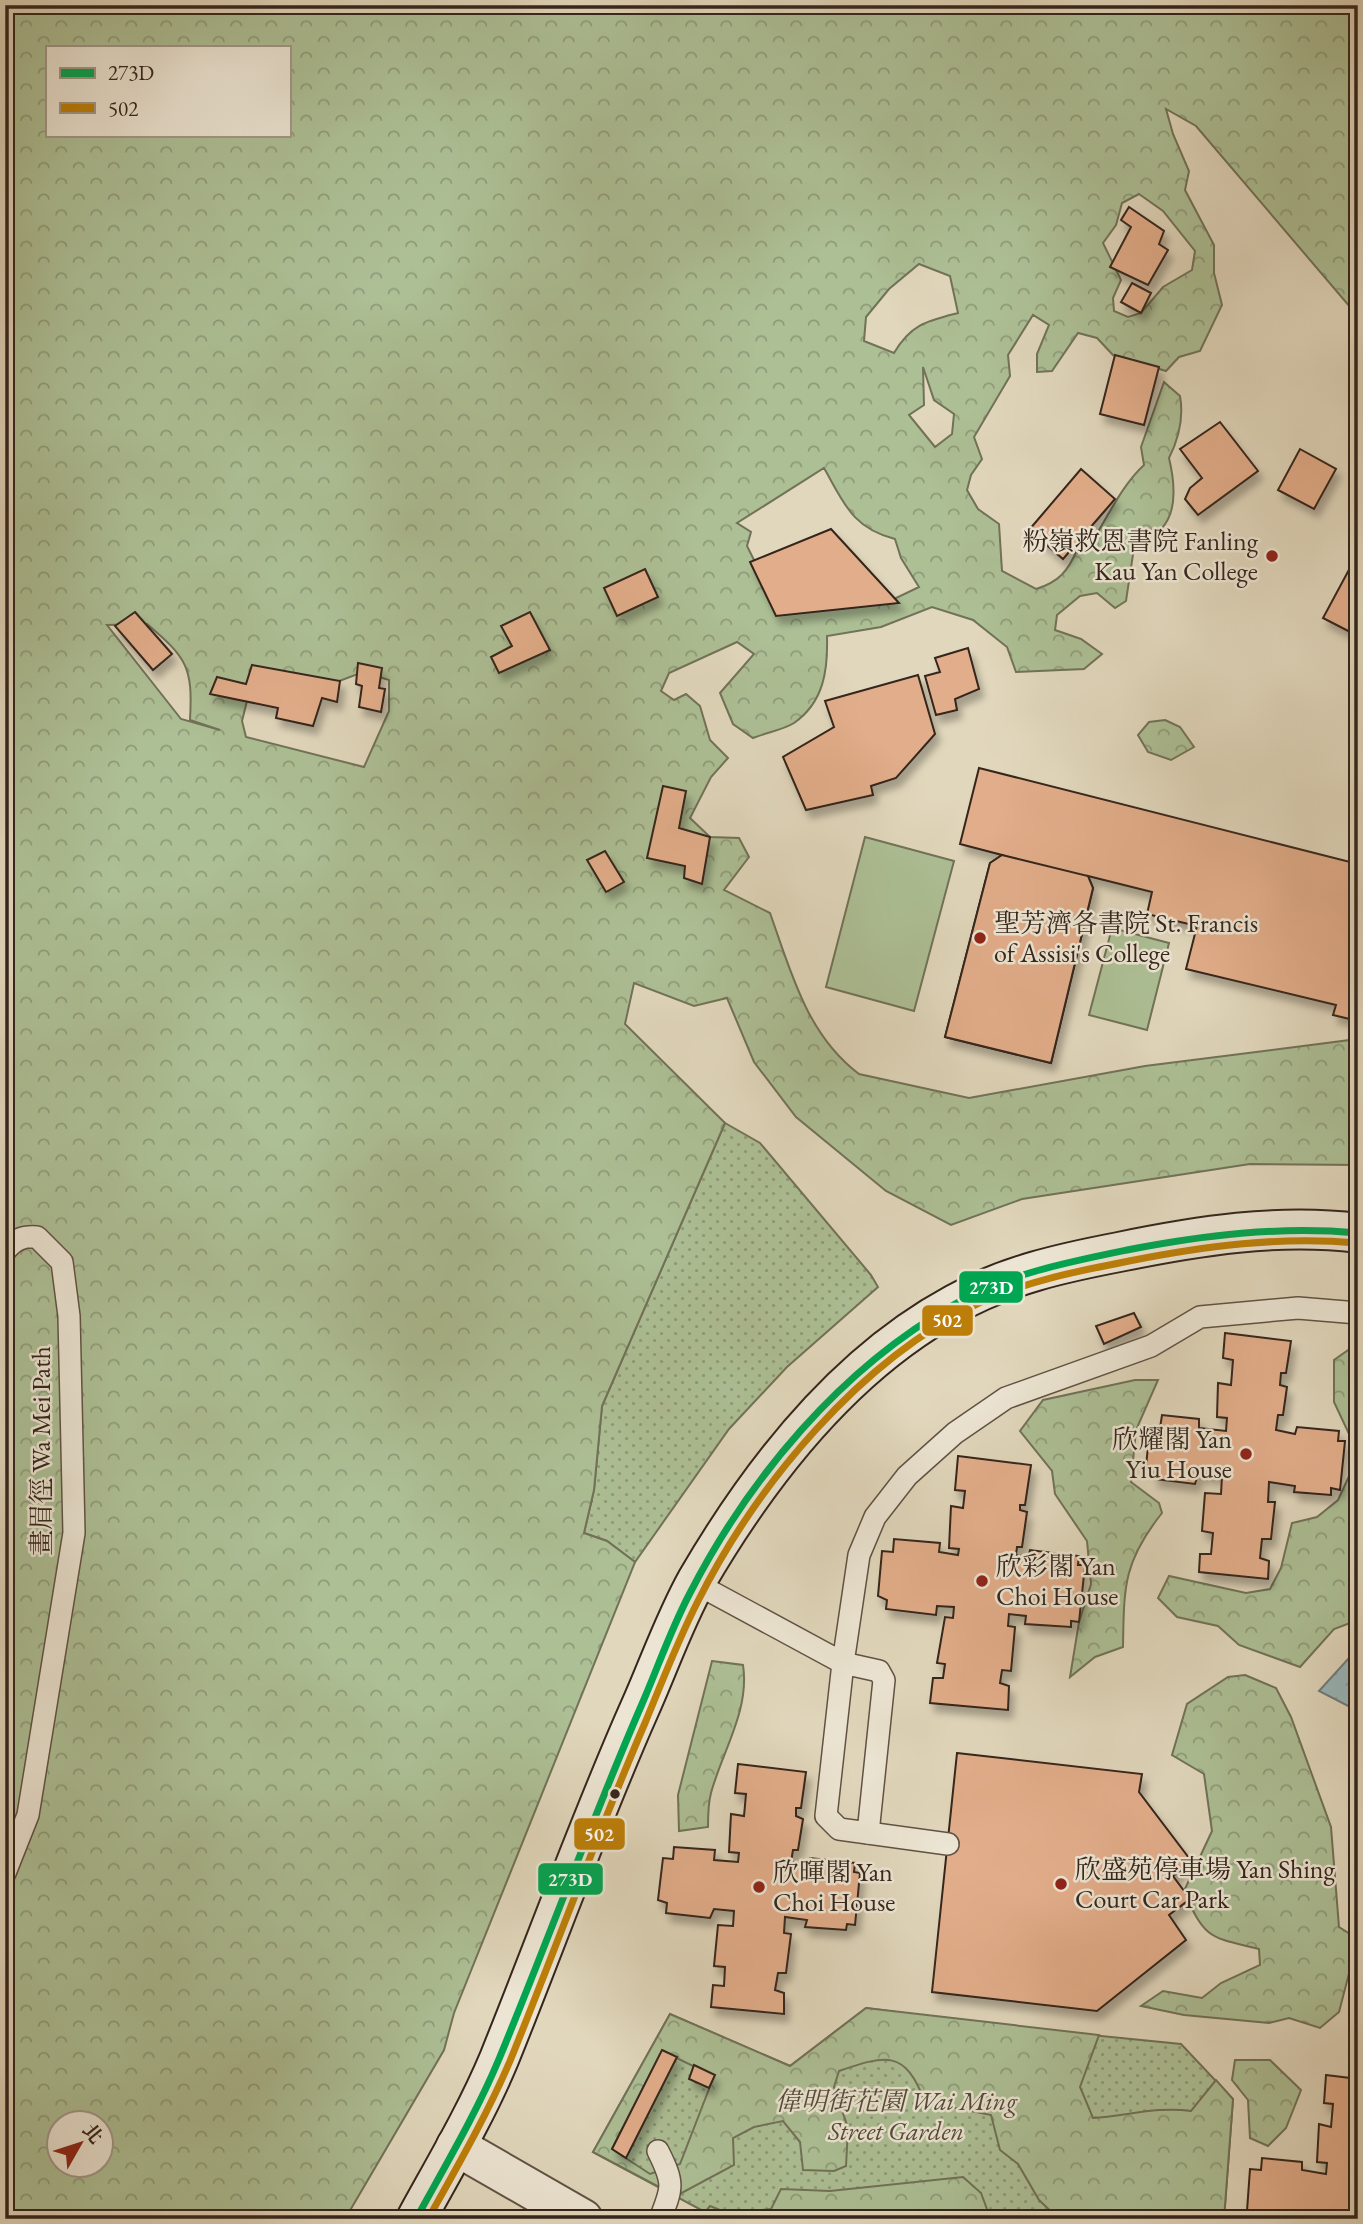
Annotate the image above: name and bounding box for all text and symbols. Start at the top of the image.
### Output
legend [46,46,290,136]
text: 273D [108,59,154,86]
text: 502 [108,95,138,122]
place label: 粉嶺救恩書院 Fanling Kau Yan College [1023,524,1259,588]
marker: 粉嶺救恩書院 Fanling Kau Yan College [1264,548,1280,564]
place label: 聖芳濟各書院 St. Francis of Assisi's College [994,906,1258,970]
marker: 聖芳濟各書院 St. Francis of Assisi's College [972,930,988,946]
line badge: 273D [958,1270,1024,1304]
text: 273D [969,1275,1014,1300]
line badge: 502 [921,1304,974,1337]
text: 502 [932,1308,962,1333]
street label: 畫眉徑 Wa Mei Path [24,1346,58,1556]
place label: 欣耀閣 Yan Yiu House [1112,1422,1232,1486]
marker: 欣耀閣 Yan Yiu House [1238,1446,1254,1462]
place label: 欣彩閣 Yan Choi House [996,1549,1118,1613]
marker: 欣彩閣 Yan Choi House [974,1573,990,1589]
unlabelled marker [608,1787,622,1801]
line badge: 502 [573,1817,626,1851]
text: 502 [584,1822,614,1847]
place label: 欣盛苑停車場 Yan Shing Court Car Park [1075,1852,1336,1916]
place label: 欣暉閣 Yan Choi House [773,1855,895,1919]
line badge: 273D [537,1862,604,1896]
text: 273D [548,1867,593,1892]
marker: 欣盛苑停車場 Yan Shing Court Car Park [1053,1876,1069,1892]
marker: 欣暉閣 Yan Choi House [751,1879,767,1895]
park label: 偉明街花園 Wai Ming Street Garden [775,2084,1018,2148]
north arrow [46,2108,116,2178]
text: 北 [77,2118,109,2149]

